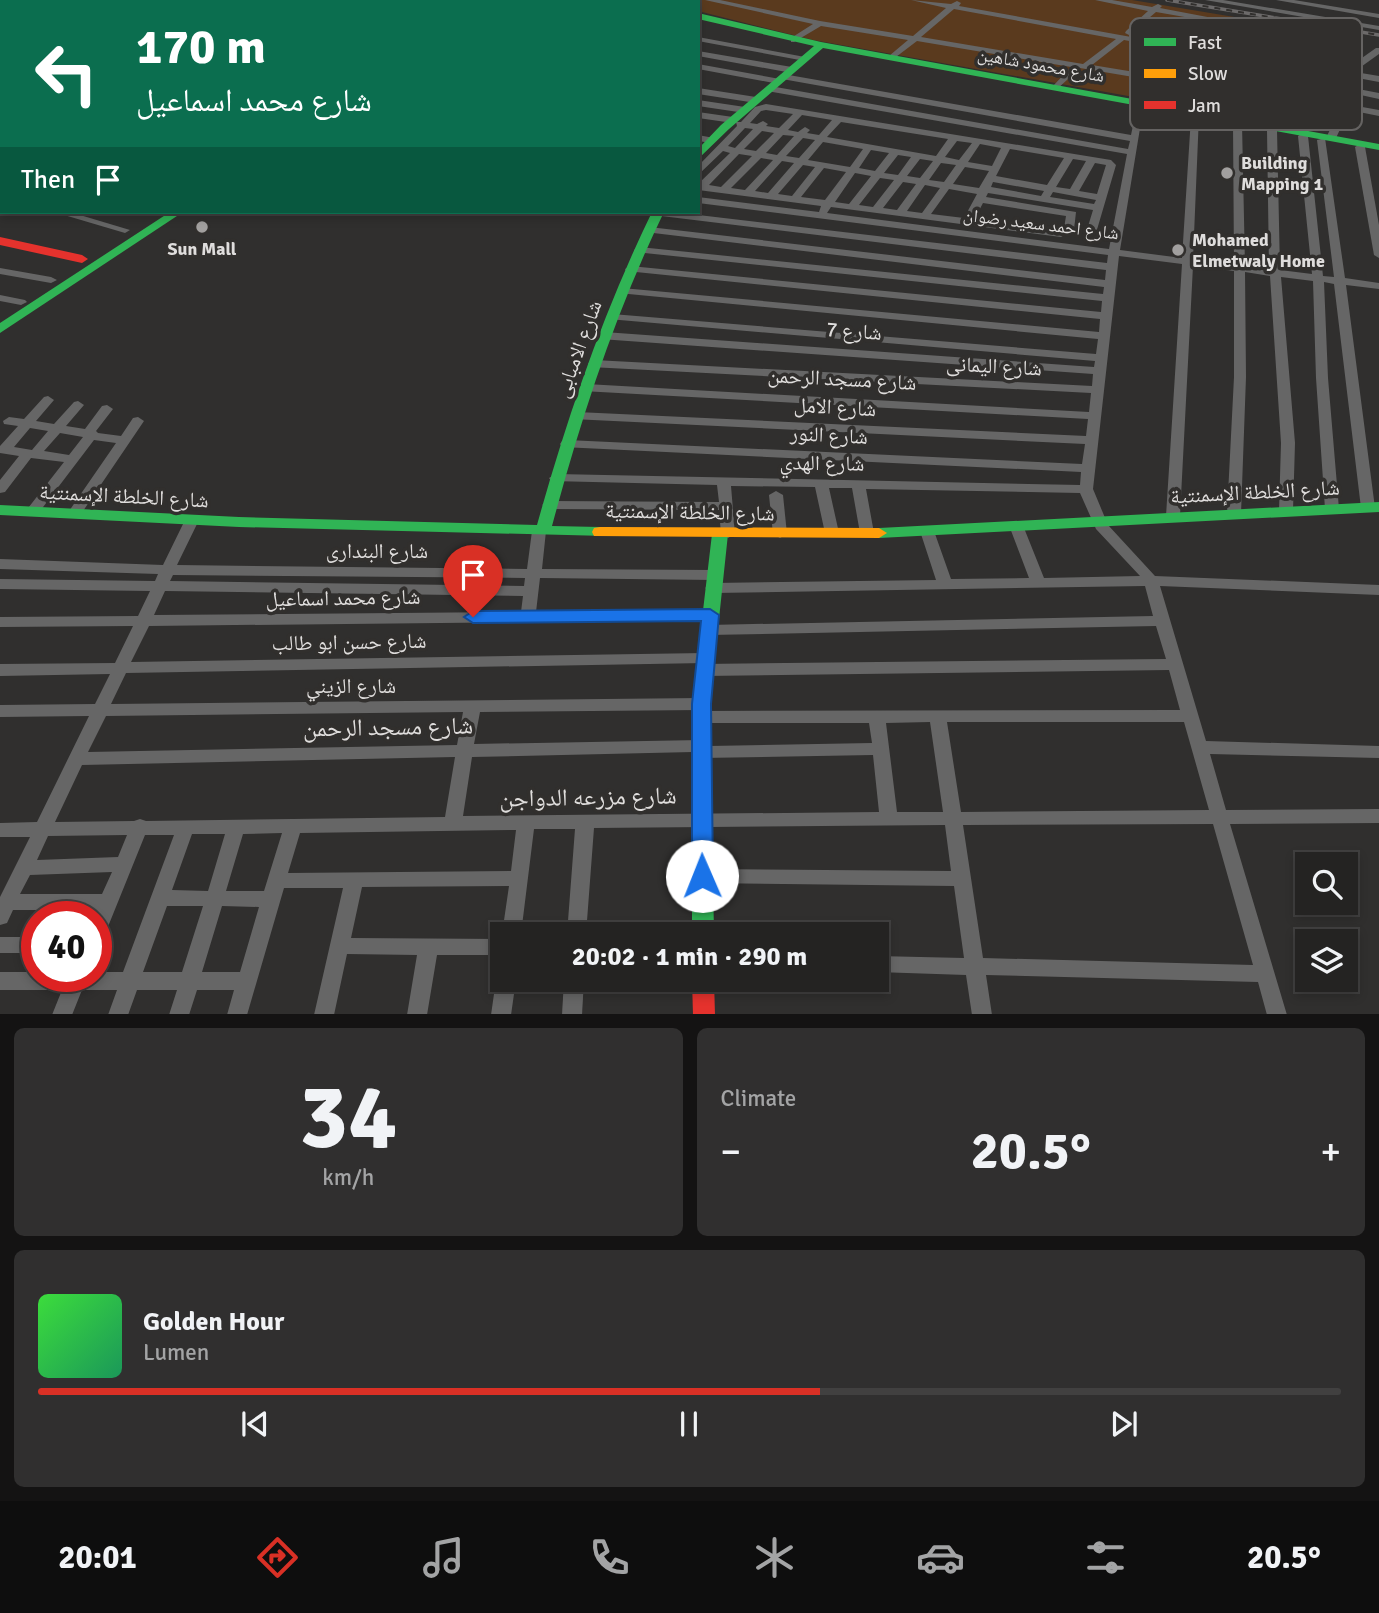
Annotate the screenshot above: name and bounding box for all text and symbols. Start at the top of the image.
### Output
text: 170 m [136,17,266,77]
legend [1130,18,1362,130]
icon: left [21,28,112,119]
text: Fast [1188,31,1222,55]
street label: شارع محمود شاهين [976,43,1106,87]
text: Slow [1188,62,1228,86]
text: شارع محمد اسماعيل [136,81,372,120]
text: Jam [1188,94,1221,118]
place label: Building Mapping 1 [1241,152,1323,195]
icon: arrive [89,161,127,199]
text: Then [21,164,75,196]
marker: Building Mapping 1 [1219,165,1235,181]
street label: شارع احمد سعيد رضوان [962,204,1120,244]
marker: Sun Mall [194,219,210,235]
place label: Mohamed Elmetwaly Home [1192,229,1325,272]
place label: Sun Mall [167,238,237,260]
marker: Mohamed Elmetwaly Home [1170,242,1186,258]
street label: شارع الامبابى [548,297,608,401]
street label: شارع 7 [825,316,883,346]
street label: شارع اليمانى [946,351,1042,381]
street label: شارع مسجد الرحمن [767,362,917,396]
street label: شارع الامل [793,392,877,422]
street label: شارع النور [788,420,869,450]
street label: شارع الهدي [779,449,865,480]
street label: شارع الخلطة الإسمنتية [1170,475,1340,509]
street label: شارع الخلطة الإسمنتية [39,479,209,513]
street label: شارع الخلطة الإسمنتية [605,498,775,526]
street label: شارع البندارى [326,538,428,564]
pin [443,545,503,617]
icon: arrive [454,556,492,594]
street label: شارع محمد اسماعيل [265,584,421,612]
street label: شارع حسن ابو طالب [271,628,427,656]
street label: شارع الزيني [306,673,396,702]
street label: شارع مسجد الرحمن [303,711,473,743]
street label: شارع مزرعه الدواجن [499,780,677,814]
position arrow [665,839,739,913]
map controls [1295,852,1358,992]
button: search [1295,852,1358,915]
speed limit sign: 40 [21,901,112,992]
button: layers [1295,929,1358,992]
text: 20:02 · 1 min · 290 m [572,941,807,973]
text: 34 [299,1061,397,1174]
text: Climate [721,1084,796,1113]
text: 20.5° [971,1119,1091,1183]
text: − [721,1128,741,1175]
text: + [1320,1128,1341,1175]
text: km/h [322,1163,374,1192]
text: Golden Hour [143,1306,284,1338]
text: Lumen [143,1338,209,1367]
icon: previous [236,1405,274,1443]
icon: pause [670,1405,708,1443]
icon: next [1105,1405,1143,1443]
icon: directions [253,1533,302,1582]
icon: music [419,1533,468,1582]
icon: phone [585,1533,634,1582]
icon: climate [750,1533,799,1582]
icon: car [916,1533,965,1582]
icon: filters [1081,1533,1130,1582]
text: 20:01 [58,1538,137,1577]
text: 20.5° [1247,1538,1321,1577]

